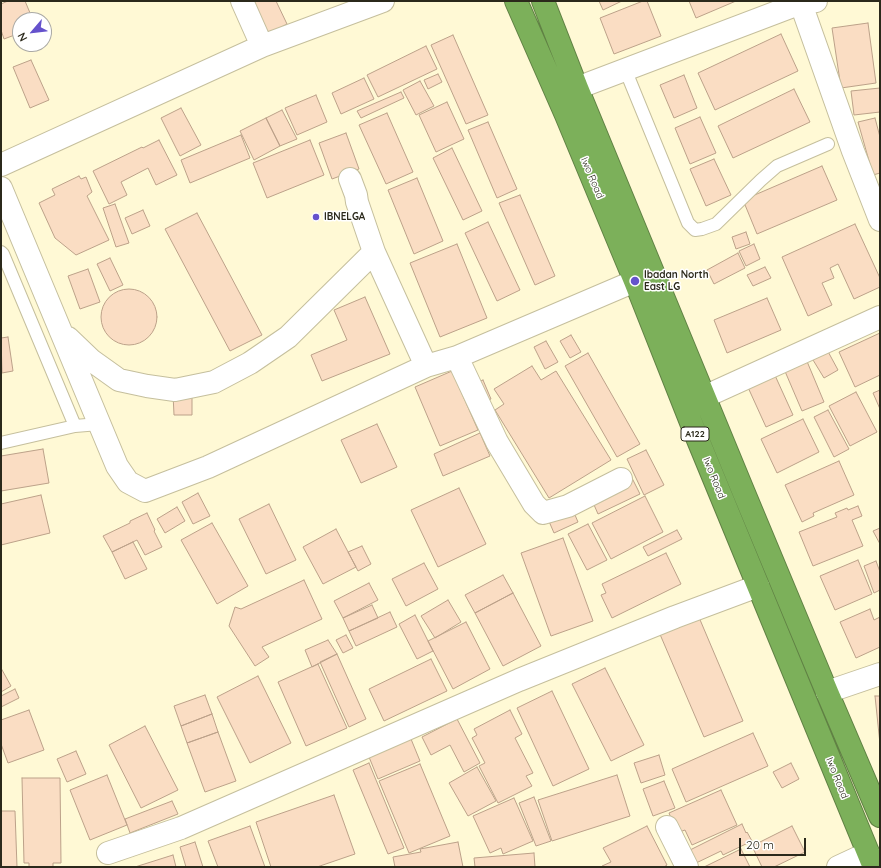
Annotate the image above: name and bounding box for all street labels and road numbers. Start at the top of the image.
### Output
street label: Iwo Road [578,156,606,200]
road number: A122 [681,427,709,441]
street label: Iwo Road [700,456,728,500]
street label: Iwo Road [823,756,851,800]

